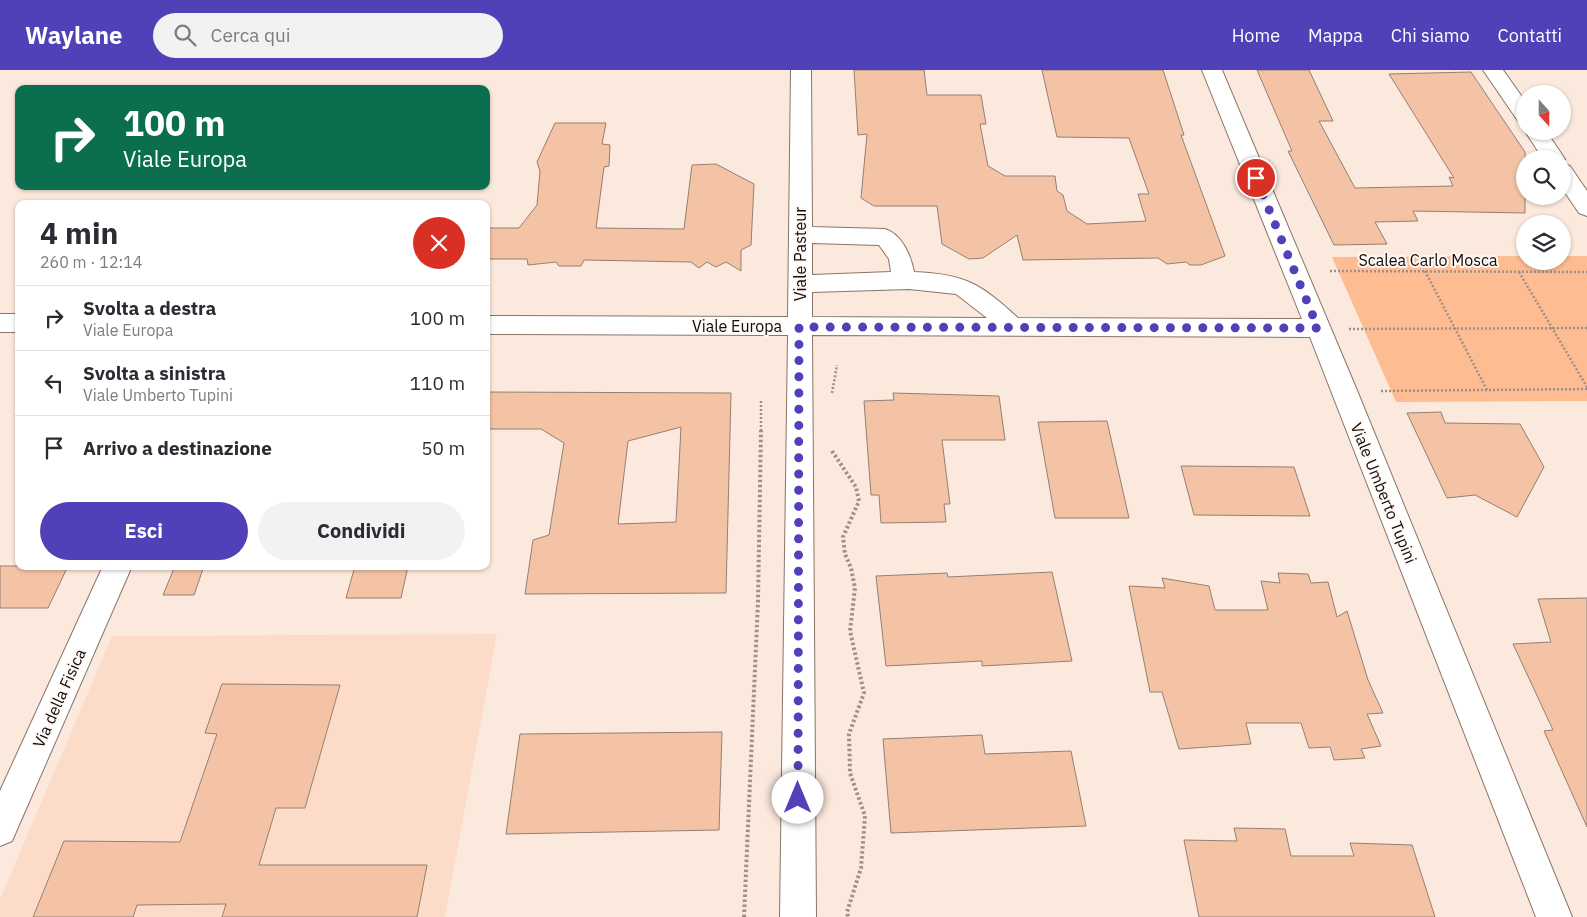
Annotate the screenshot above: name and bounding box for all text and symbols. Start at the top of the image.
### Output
search box [153,13,503,58]
text: Waylane [25,19,123,51]
icon: search [171,21,199,49]
text: Cerca qui [211,23,290,47]
text: Home [1232,24,1280,47]
text: Mappa [1308,24,1363,47]
text: Chi siamo [1391,24,1470,47]
text: Contatti [1498,24,1562,47]
north arrow [1516,85,1571,140]
map controls [1516,85,1571,270]
text: 100 m [123,100,226,146]
icon: right [40,105,105,170]
text: Viale Europa [123,144,247,173]
button: search [1516,150,1571,205]
pin [1235,157,1277,199]
icon: arrive [1242,164,1270,192]
street label: Viale Pasteur [790,207,810,301]
text: 4 min [40,213,118,252]
button: layers [1516,215,1571,270]
button: close [413,217,465,269]
street label: Scalea Carlo Mosca [1358,250,1498,270]
text: 260 m · 12:14 [40,252,142,272]
text: Svolta a destra [83,296,216,320]
icon: right [40,304,68,332]
text: 100 m [410,306,465,330]
street label: Viale Europa [692,316,783,336]
text: Viale Europa [83,320,173,340]
text: Svolta a sinistra [83,361,226,385]
icon: left [40,369,68,397]
text: 110 m [410,371,465,395]
text: Viale Umberto Tupini [83,385,233,405]
street label: Viale Umberto Tupini [1347,420,1421,566]
icon: arrive [40,434,68,462]
text: Arrivo a destinazione [83,436,272,460]
text: 50 m [421,436,465,460]
button: Esci [40,502,248,560]
button: Condividi [258,502,465,560]
street label: Via della Fisica [28,645,90,751]
position arrow [771,771,823,823]

